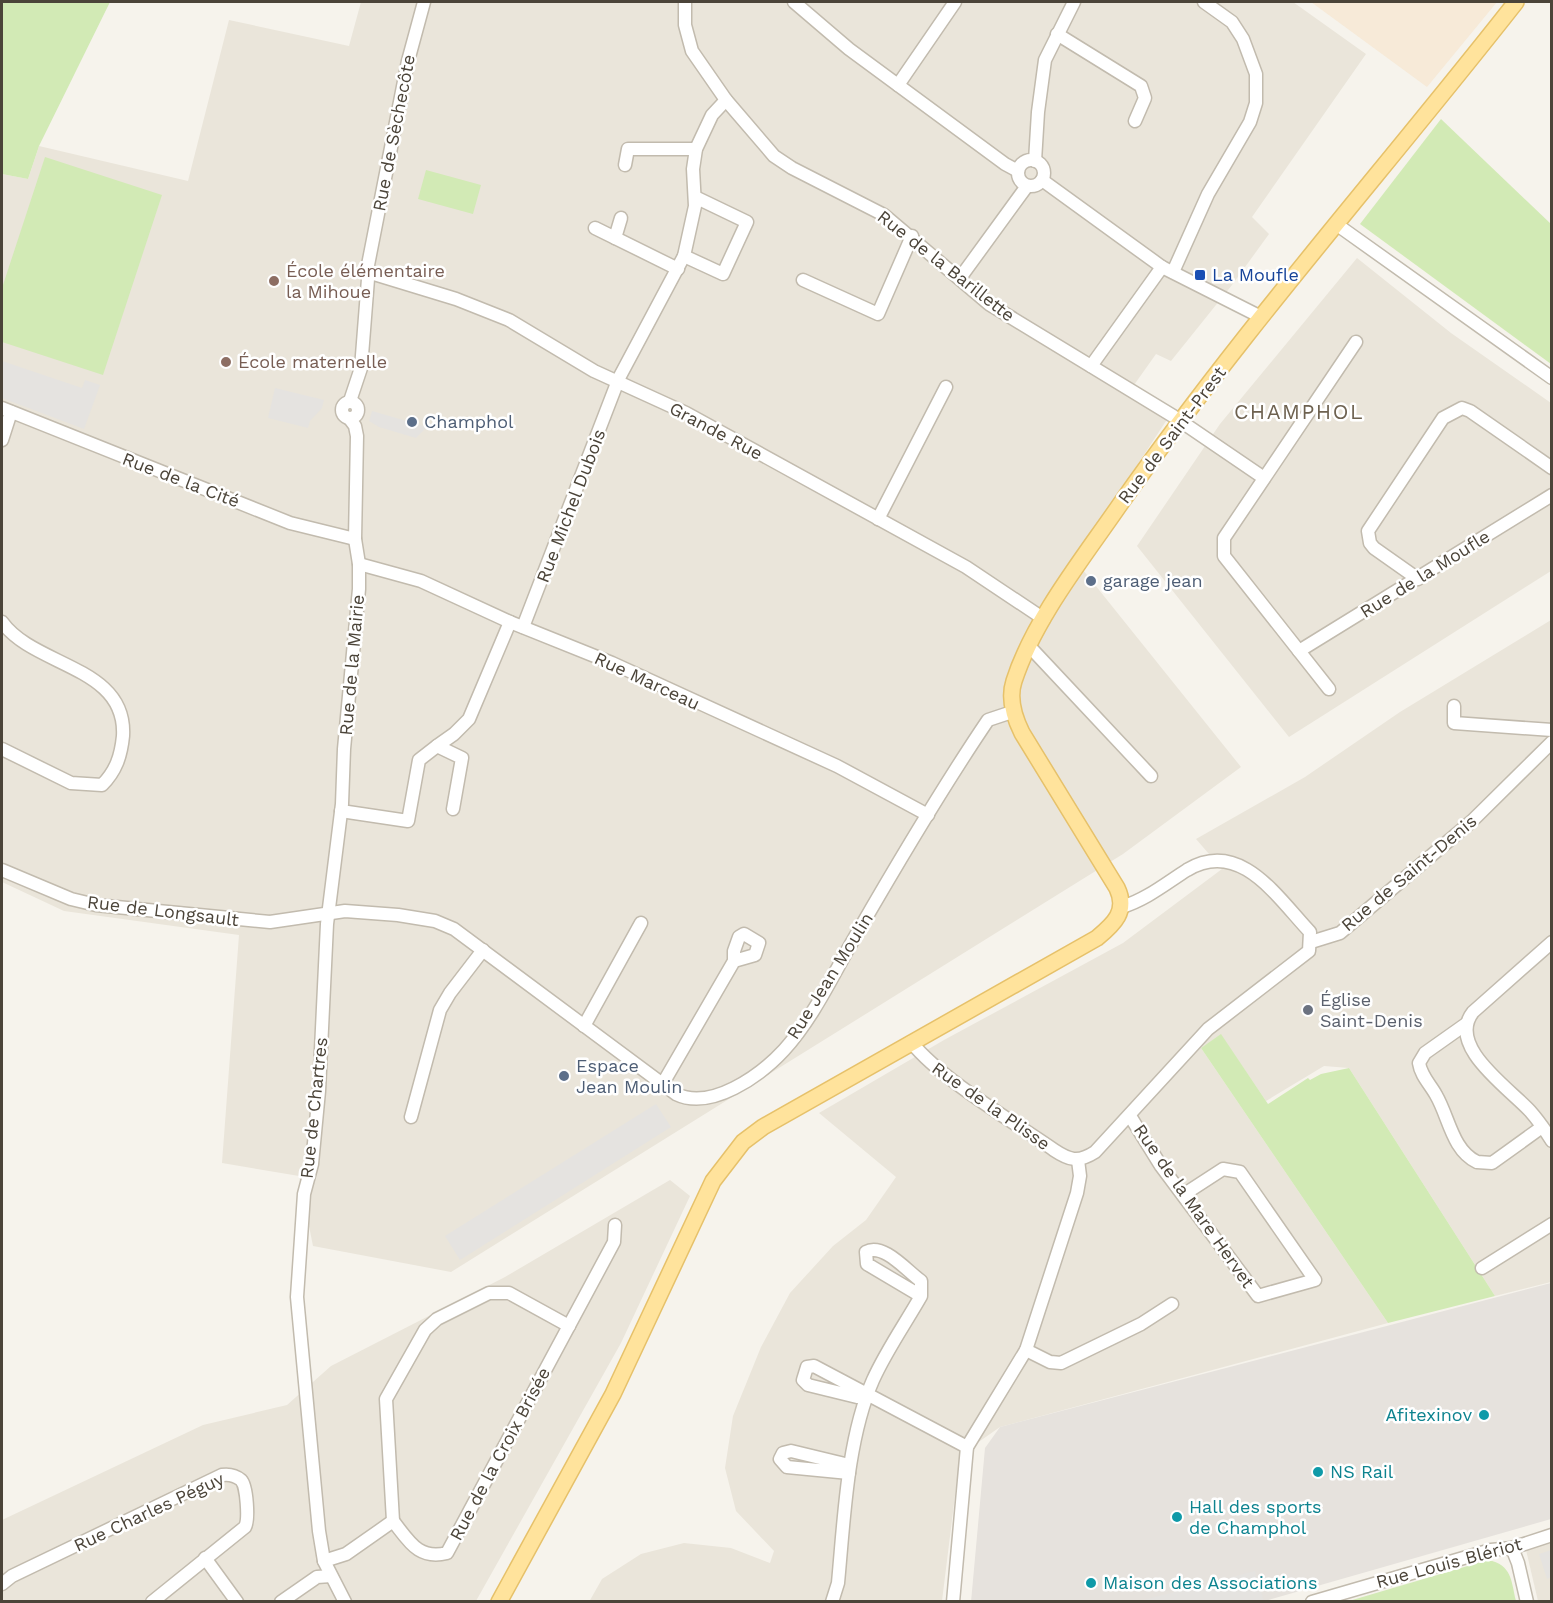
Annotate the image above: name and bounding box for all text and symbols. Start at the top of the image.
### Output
street label: Rue de Sèchecôte [368,53,419,213]
street label: Rue de la Barillette [874,206,1019,326]
place label: École élémentaire la Mihoue [286,260,445,302]
place label: La Moufle [1212,264,1299,285]
marker: La Moufle [1193,268,1207,282]
marker: École élémentaire la Mihoue [267,274,281,288]
place label: École maternelle [238,351,387,372]
marker: École maternelle [219,355,233,369]
street label: Rue de Saint-Prest [1113,362,1230,508]
street label: Grande Rue [666,397,766,464]
district label: CHAMPHOL [1234,399,1364,424]
place label: Champhol [424,411,514,432]
marker: Champhol [405,415,419,429]
street label: Rue Michel Dubois [532,426,609,586]
street label: Rue de la Cité [120,448,243,512]
street label: Rue de la Moufle [1356,525,1493,622]
place label: garage jean [1103,570,1203,591]
marker: garage jean [1084,574,1098,588]
street label: Rue de la Mairie [335,594,368,736]
street label: Rue Marceau [591,647,703,714]
street label: Rue de Saint-Denis [1337,810,1480,935]
street label: Rue de Longsault [86,891,241,930]
street label: Rue Jean Moulin [782,908,877,1043]
place label: Église Saint-Denis [1320,989,1423,1031]
marker: Église Saint-Denis [1301,1003,1315,1017]
street label: Rue de Chartres [296,1036,331,1180]
place label: Espace Jean Moulin [576,1055,682,1097]
street label: Rue de la Plisse [928,1057,1054,1154]
marker: Espace Jean Moulin [557,1069,571,1083]
street label: Rue de la Mare Hervet [1130,1120,1259,1292]
street label: Rue de la Croix Brisée [445,1364,554,1544]
place label: Afitexinov [1385,1404,1473,1425]
marker: Afitexinov [1477,1408,1491,1422]
place label: NS Rail [1330,1461,1394,1482]
marker: NS Rail [1311,1465,1325,1479]
street label: Rue Charles Péguy [70,1467,228,1556]
place label: Hall des sports de Champhol [1189,1496,1322,1538]
marker: Hall des sports de Champhol [1170,1510,1184,1524]
street label: Rue Louis Blériot [1374,1533,1525,1592]
place label: Maison des Associations [1103,1572,1317,1593]
marker: Maison des Associations [1084,1576,1098,1590]

